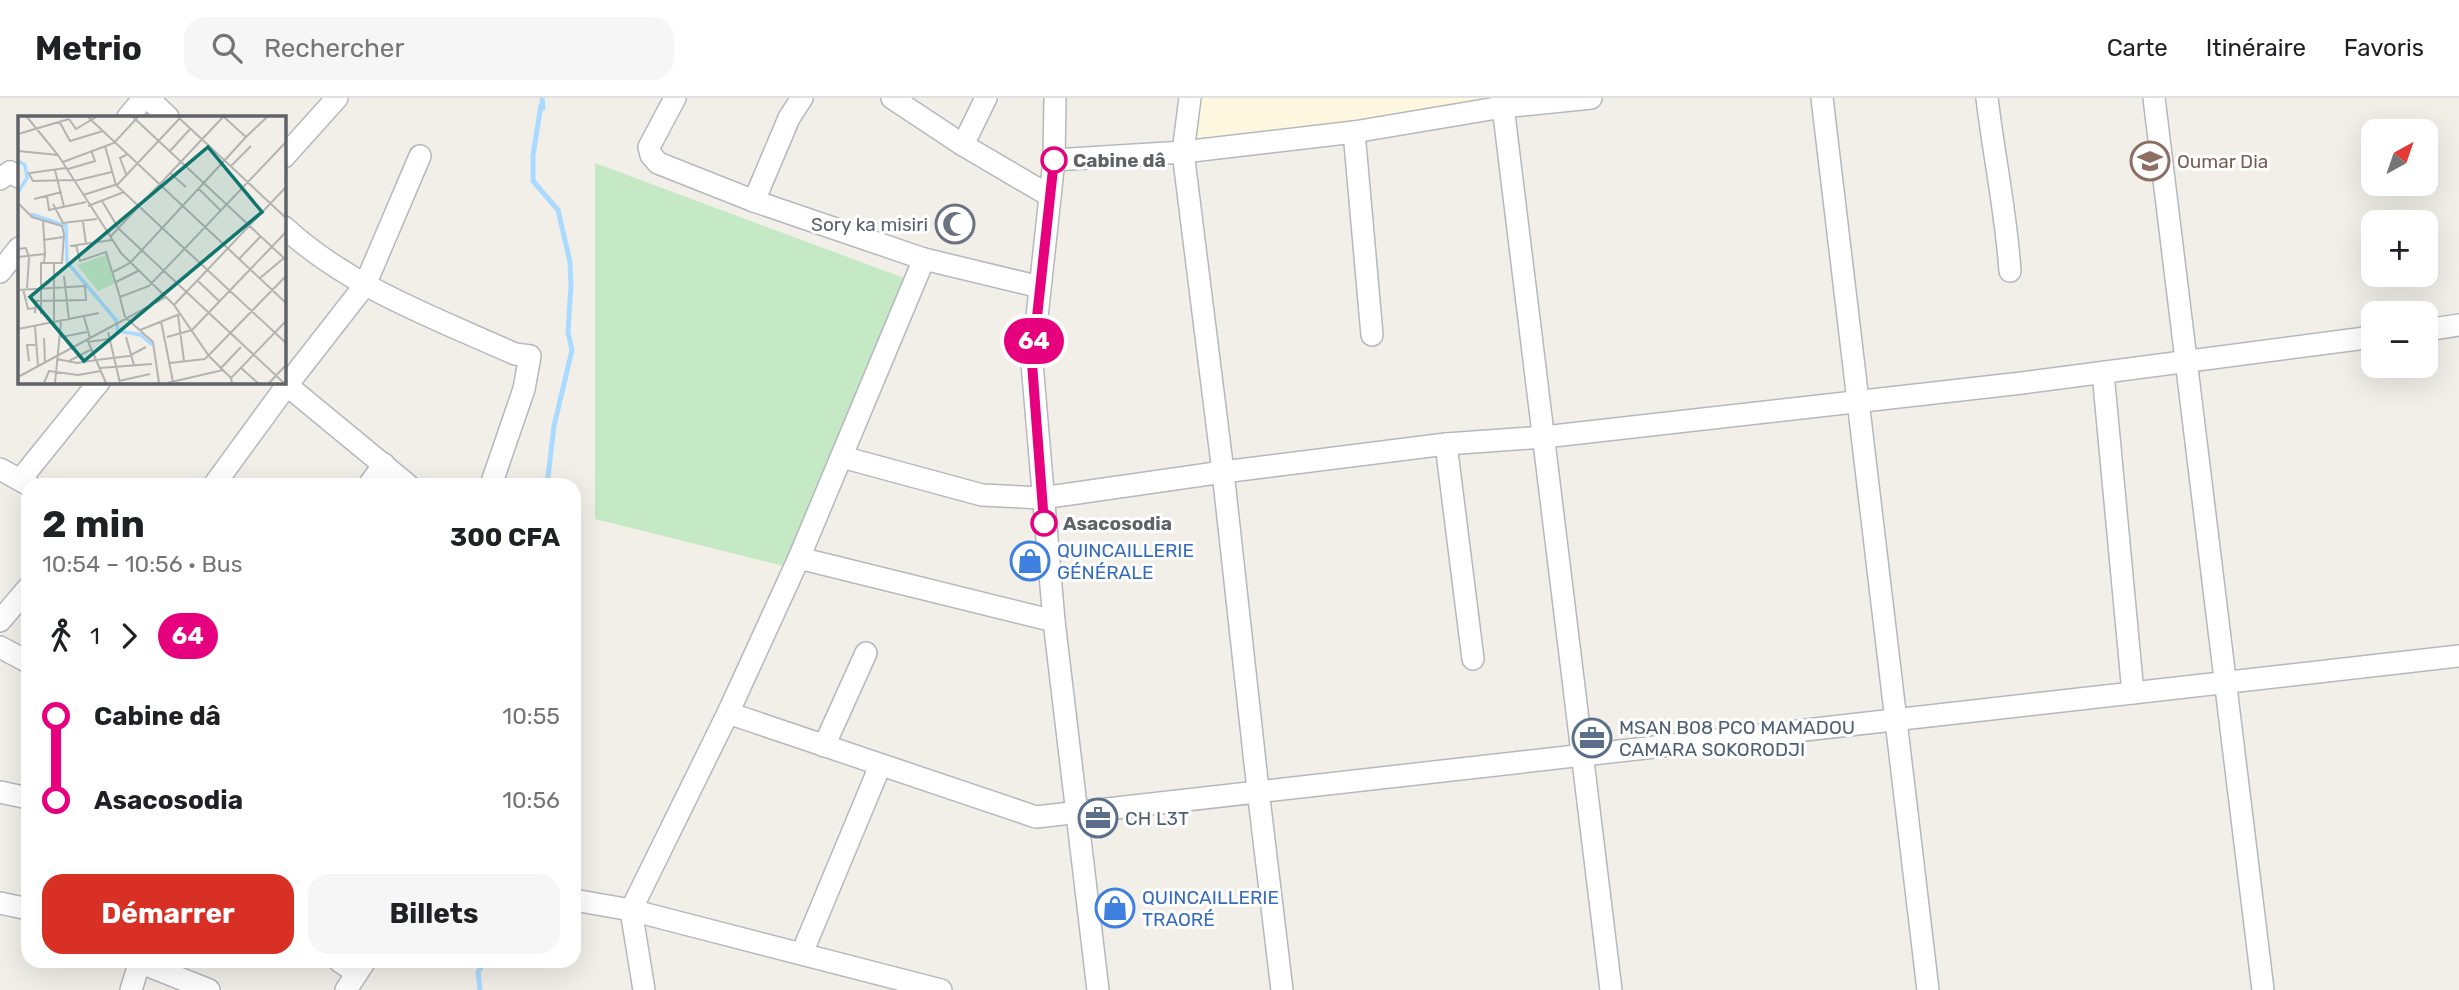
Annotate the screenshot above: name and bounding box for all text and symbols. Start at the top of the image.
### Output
search box [184,17,674,80]
text: Metrio [35,29,142,68]
icon: search [208,29,246,67]
text: Rechercher [264,33,404,64]
text: Carte [2107,34,2168,62]
text: Itinéraire [2206,34,2306,62]
text: Favoris [2344,34,2424,62]
inset map [18,116,285,383]
north arrow [2361,119,2438,196]
map controls [2361,119,2438,378]
school or university icon: Oumar Dia [2129,140,2171,182]
marker: Cabine dâ [1041,147,1067,173]
place label: Cabine dâ [1073,149,1166,172]
place label: Oumar Dia [2177,150,2268,173]
mosque icon: Sory ka misiri [934,203,976,245]
button: + [2361,210,2438,287]
place label: Sory ka misiri [811,213,928,236]
button: − [2361,301,2438,378]
line badge: 64 [1002,318,1066,364]
text: 64 [1018,327,1050,355]
text: 2 min [42,501,145,547]
marker: Asacosodia [1031,510,1057,536]
place label: Asacosodia [1063,512,1172,535]
text: 300 CFA [450,522,560,553]
place label: QUINCAILLERIE GÉNÉRALE [1057,539,1194,584]
shop icon: QUINCAILLERIE GÉNÉRALE [1009,540,1051,582]
text: 10:54 – 10:56 · Bus [42,550,242,578]
icon: walk [42,617,80,655]
icon: forward [110,617,148,655]
text: 1 [90,622,100,650]
text: 64 [172,622,204,650]
text: Cabine dâ [94,701,221,732]
text: 10:55 [502,702,560,730]
place label: MSAN B08 PCO MAMADOU CAMARA SOKORODJI [1619,716,1855,761]
office icon: MSAN B08 PCO MAMADOU CAMARA SOKORODJI [1571,717,1613,759]
text: Asacosodia [94,785,243,816]
text: 10:56 [502,786,560,814]
office icon: CH L3T [1077,797,1119,839]
place label: CH L3T [1125,807,1189,830]
button: Démarrer [42,874,294,954]
button: Billets [308,874,560,954]
place label: QUINCAILLERIE TRAORÉ [1142,886,1279,931]
shop icon: QUINCAILLERIE TRAORÉ [1094,887,1136,929]

